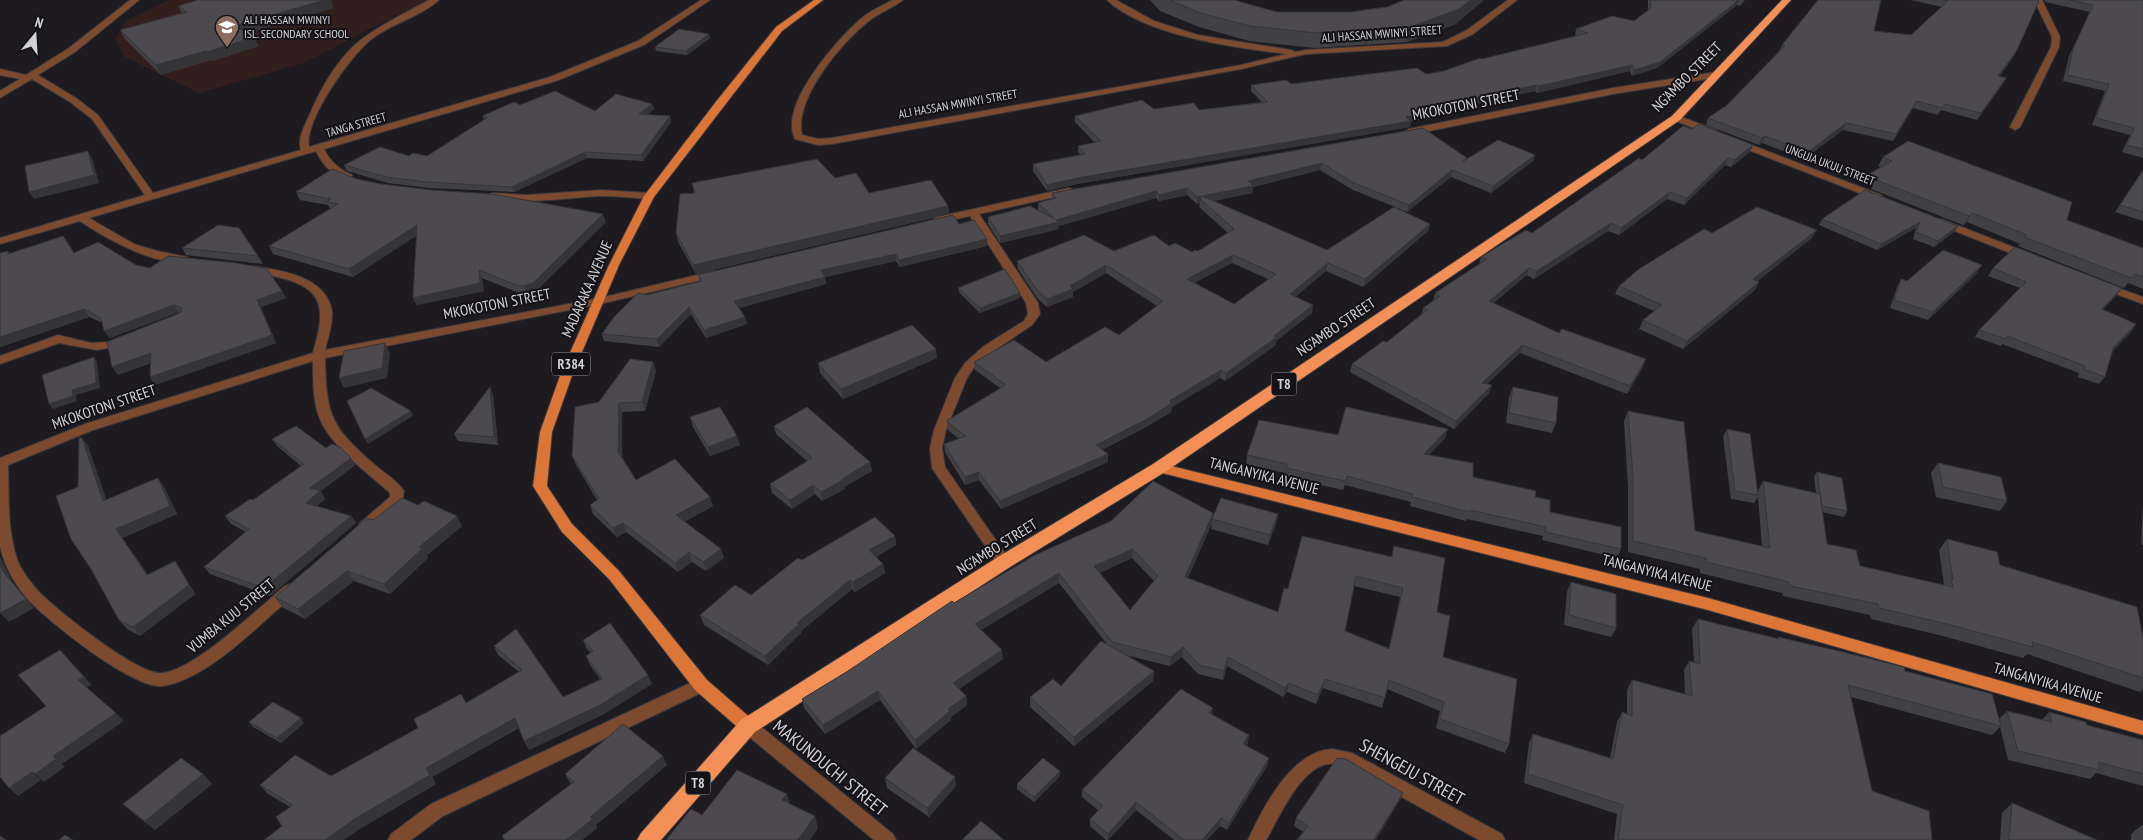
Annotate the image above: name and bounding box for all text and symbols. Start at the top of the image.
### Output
north arrow [10,10,60,60]
place label: ALI HASSAN MWINYI ISL. SECONDARY SCHOOL [244,12,349,41]
text: N [33,13,45,32]
school or university icon: ALI HASSAN MWINYI ISL. SECONDARY SCHOOL [214,14,240,48]
street label: ALI HASSAN MWINYI STREET [1321,22,1443,45]
street label: NG’AMBO STREET [1648,37,1726,116]
street label: MKOKOTONI STREET [1411,85,1521,124]
street label: ALI HASSAN MWINYI STREET [897,86,1019,121]
street label: TANGA STREET [324,109,389,140]
street label: UNGUJA UKUU STREET [1783,141,1878,189]
street label: MADARAKA AVENUE [557,237,616,340]
street label: MKOKOTONI STREET [442,284,552,323]
street label: NG’AMBO STREET [1293,293,1379,360]
road number: R384 [552,352,590,376]
road number: T8 [1272,372,1296,396]
street label: MKOKOTONI STREET [49,380,159,433]
street label: TANGANYIKA AVENUE [1207,453,1321,498]
street label: NG’AMBO STREET [953,514,1041,579]
street label: TANGANYIKA AVENUE [1600,550,1714,595]
street label: VUMBA KUU STREET [182,574,279,657]
street label: TANGANYIKA AVENUE [1991,658,2105,707]
street label: MAKUNDUCHI STREET [768,714,892,821]
street label: SHENGEJU STREET [1356,733,1469,810]
road number: T8 [686,771,710,794]

